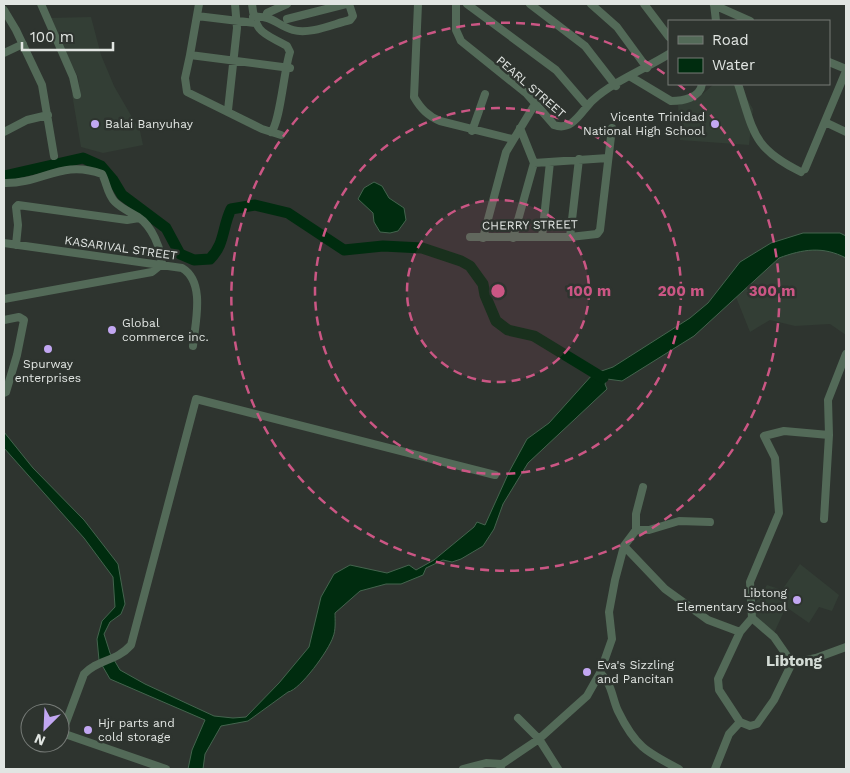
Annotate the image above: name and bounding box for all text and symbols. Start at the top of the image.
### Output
scale bar [22,20,114,52]
legend [668,20,830,85]
text: 100 m [30,28,74,46]
text: Road [712,31,749,49]
street label: PEARL STREET [494,53,568,121]
text: Water [712,56,755,74]
place label: Vicente Trinidad National High School [583,110,705,138]
place label: Balai Banyuhay [105,117,194,131]
marker: Balai Banyuhay [89,118,101,130]
marker: Vicente Trinidad National High School [709,118,721,130]
street label: CHERRY STREET [482,217,578,233]
street label: KASARIVAL STREET [64,233,178,263]
centre of rings [489,282,507,300]
text: 100 m [567,282,611,300]
text: 200 m [658,282,704,300]
text: 300 m [749,282,795,300]
place label: Global commerce inc. [122,316,209,344]
marker: Global commerce inc. [106,324,118,336]
marker: Spurway enterprises [42,343,54,355]
place label: Spurway enterprises [15,357,81,385]
place label: Libtong Elementary School [676,586,788,614]
marker: Libtong Elementary School [791,594,803,606]
district label: Libtong [766,652,823,670]
place label: Eva's Sizzling and Pancitan [597,658,675,686]
marker: Eva's Sizzling and Pancitan [581,666,593,678]
north arrow [20,703,70,753]
place label: Hjr parts and cold storage [98,716,175,744]
marker: Hjr parts and cold storage [82,724,94,736]
text: N [32,730,48,749]

